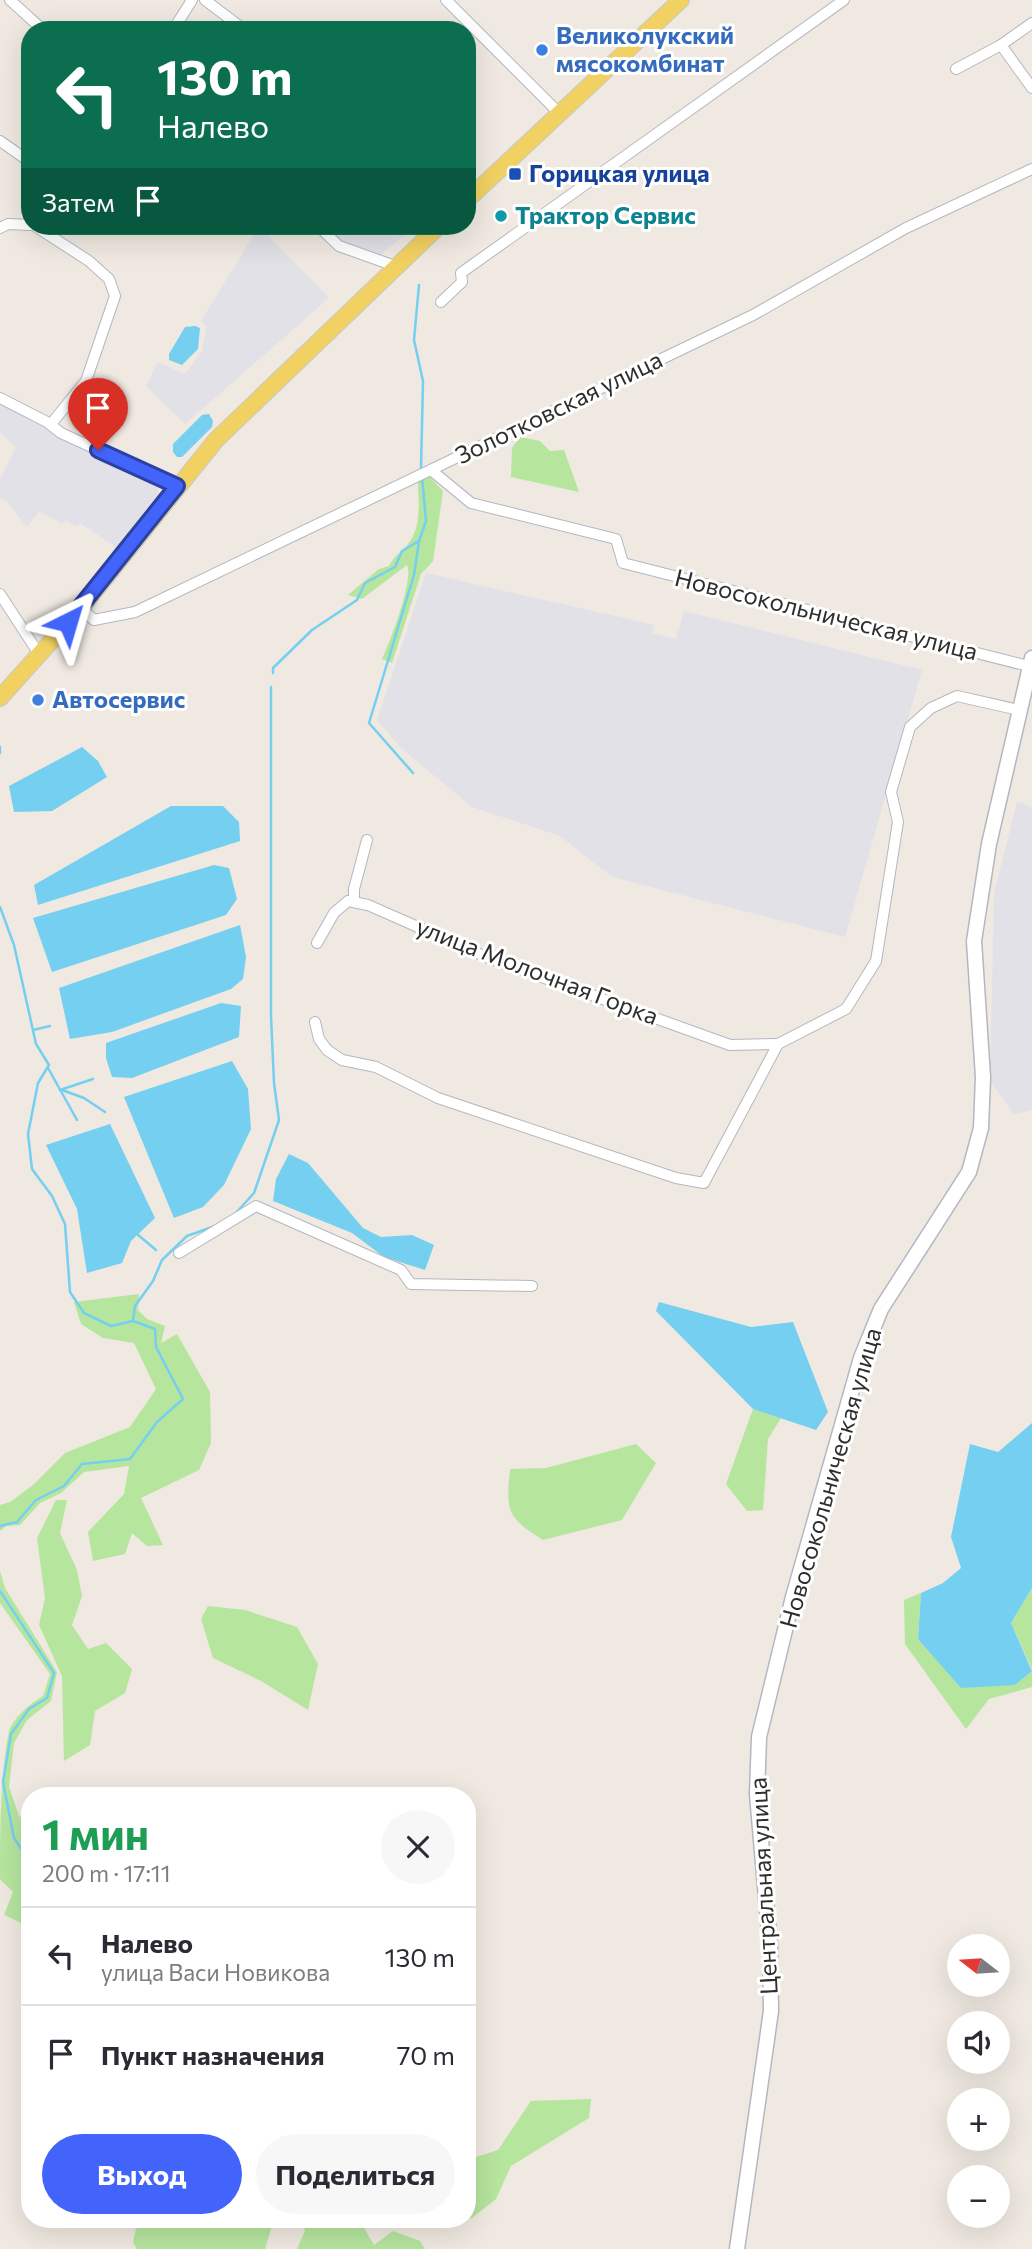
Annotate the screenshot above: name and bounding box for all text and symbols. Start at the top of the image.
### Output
place label: Великолукский мясокомбинат [556,20,734,77]
marker: Великолукский мясокомбинат [534,42,550,58]
text: 130 m [157,45,292,105]
icon: left [42,49,133,140]
text: Налево [157,105,269,145]
place label: Горицкая улица [529,158,710,187]
marker: Горицкая улица [507,166,523,182]
icon: arrive [129,182,167,220]
text: Затем [42,186,115,217]
place label: Трактор Сервис [515,200,696,229]
marker: Трактор Сервис [493,208,509,224]
street label: Золотковская улица [450,344,667,469]
pin [68,378,128,450]
icon: arrive [79,389,117,427]
street label: Новосокольническая улица [672,562,981,665]
position arrow [31,585,105,659]
place label: Автосервис [52,684,185,713]
marker: Автосервис [30,692,46,708]
street label: улица Молочная Горка [412,911,663,1030]
street label: Новосокольническая улица [773,1324,886,1631]
street label: Центральная улица [742,1777,783,1995]
text: 1 мин [42,1807,149,1859]
button: close [381,1810,455,1884]
text: 200 m · 17:11 [42,1859,170,1887]
text: Налево [101,1927,193,1958]
north arrow [947,1934,1010,1997]
map controls [947,1934,1010,2228]
icon: left [42,1937,80,1975]
text: 130 m [384,1941,455,1972]
text: улица Васи Новикова [101,1958,330,1986]
button: sound [947,2011,1010,2074]
icon: arrive [42,2035,80,2073]
text: Пункт назначения [101,2039,325,2070]
text: 70 m [397,2039,455,2070]
button: + [947,2088,1010,2151]
button: Выход [42,2134,242,2214]
button: Поделиться [256,2134,455,2214]
button: − [947,2165,1010,2228]

